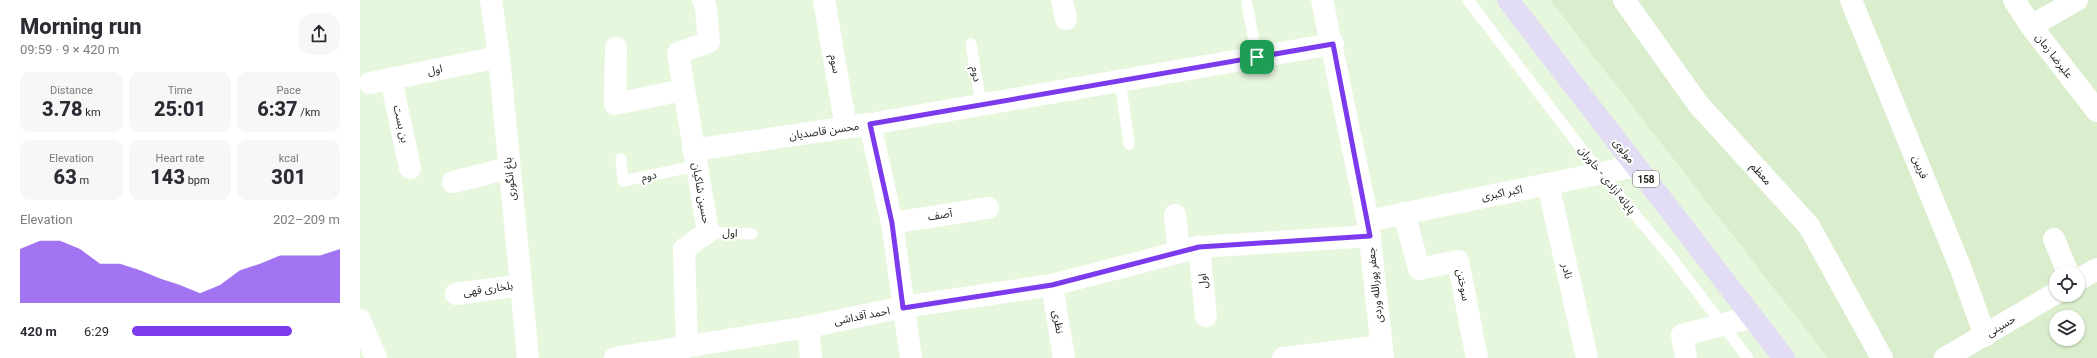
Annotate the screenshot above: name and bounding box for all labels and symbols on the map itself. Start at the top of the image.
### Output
street label: علیرضا زمان [2033,31,2076,81]
pin [1240,40,1274,74]
street label: سوم [826,53,843,75]
street label: اول [426,62,444,78]
street label: دوم [967,65,984,83]
street label: بن بست [391,104,411,144]
street label: محسن قاصدیان [788,120,860,142]
street label: مولوی [1610,136,1638,166]
street label: پایانه آزادی - خاوران [1575,143,1638,217]
street label: فربین [1909,153,1931,181]
street label: باغ انگوری [501,157,520,201]
street label: معظم [1746,160,1775,189]
street label: حسین شاکیان [689,161,713,225]
street label: دوم [640,168,658,185]
road number: 158 [1633,171,1659,187]
street label: اکبر اکبری [1480,183,1524,203]
street label: آصف [927,207,954,223]
street label: اول [722,226,738,240]
street label: جعفر پورالله وردی [1365,246,1387,324]
street label: نادر [1559,261,1575,280]
street label: سوختن [1454,268,1473,303]
street label: اول [1196,273,1210,289]
street label: بلخاری قهی [462,279,514,299]
street label: احمد آقداشی [833,304,891,328]
street label: نظری [1050,309,1066,335]
street label: حسینی [1984,312,2018,340]

